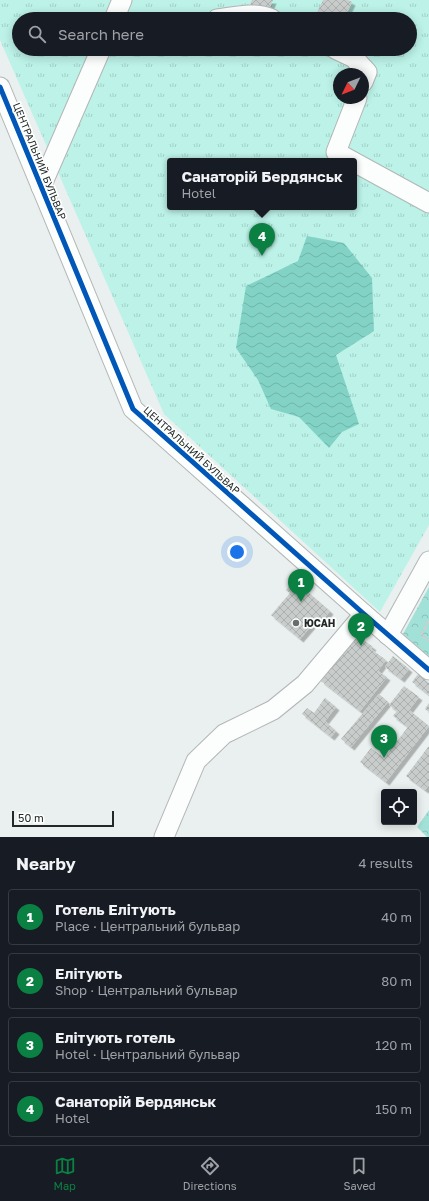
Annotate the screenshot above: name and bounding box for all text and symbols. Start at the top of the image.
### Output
search box [12,12,417,56]
icon: search [26,23,48,45]
text: Search here [58,25,144,43]
north arrow [333,68,369,104]
street label: ЦЕНТРАЛЬНИЙ БУЛЬВАР [11,101,69,222]
popup [167,158,357,210]
text: Санаторій Бердянськ [181,167,343,185]
text: Hotel [181,185,216,201]
pin: 4 [249,223,275,256]
street label: ЦЕНТРАЛЬНИЙ БУЛЬВАР [141,404,243,497]
your location [227,542,247,562]
pin: 1 [288,569,314,602]
pin: 2 [348,613,374,646]
place label: ЮСАН [304,617,335,629]
marker: ЮСАН [291,618,301,628]
pin: 3 [371,725,397,758]
map controls [381,789,417,825]
button: locate [381,789,417,825]
scale bar [12,809,114,828]
text: 50 m [18,811,44,824]
text: Nearby [16,853,76,874]
text: 4 results [359,855,413,871]
text: Готель Елітують [55,900,176,918]
text: 1 [27,909,33,925]
text: 40 m [381,909,412,925]
text: Place · Центральний бульвар [55,918,240,934]
text: Елітують [55,964,122,982]
text: 2 [26,973,34,989]
text: 80 m [381,973,412,989]
text: Shop · Центральний бульвар [55,982,238,998]
text: Елітують готель [55,1028,175,1046]
text: 3 [26,1037,34,1053]
text: 120 m [375,1037,412,1053]
text: Hotel · Центральний бульвар [55,1046,240,1062]
text: Санаторій Бердянськ [55,1092,216,1110]
text: 4 [26,1101,34,1117]
text: 150 m [375,1101,412,1117]
text: Hotel [55,1110,90,1126]
tab: Map [53,1155,76,1192]
tab: Directions [183,1155,237,1192]
tab: Saved [343,1155,376,1192]

